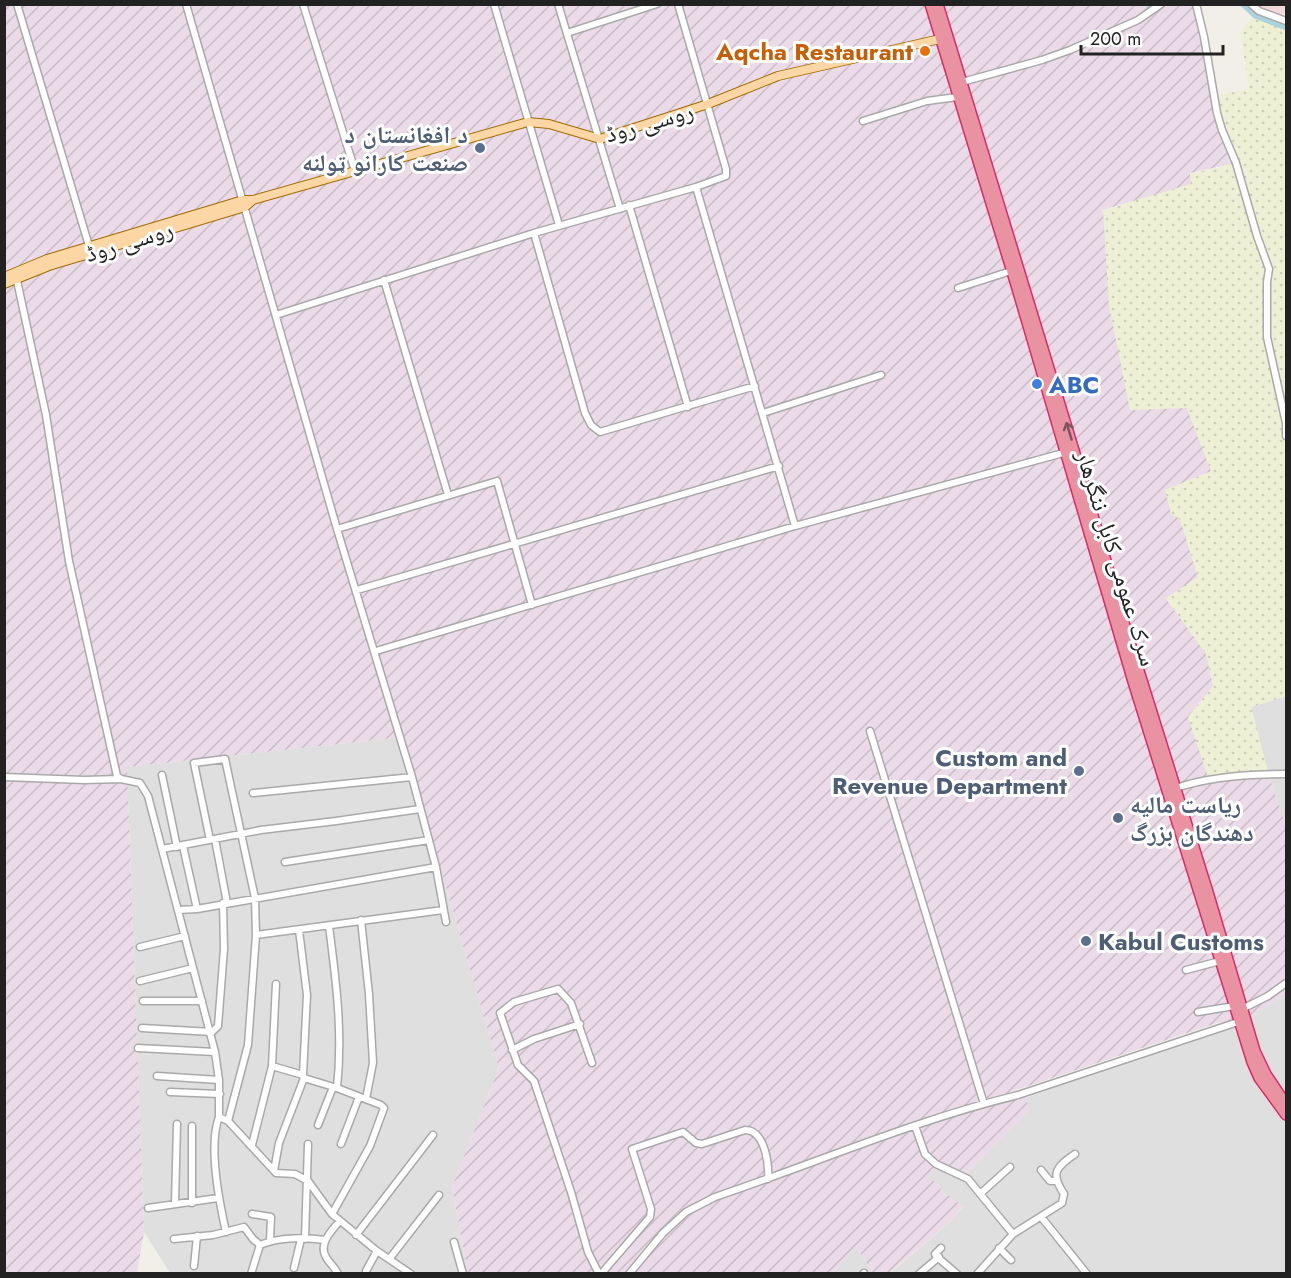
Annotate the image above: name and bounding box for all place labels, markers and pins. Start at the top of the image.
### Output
place label: Aqcha Restaurant [715,34,913,69]
marker: Aqcha Restaurant [918,44,932,58]
place label: د افغانستان د صنعت کارانو ټولنه [302,117,468,180]
marker: د افغانستان د صنعت کارانو ټولنه [473,141,487,155]
place label: ABC [1048,367,1099,402]
marker: ABC [1030,377,1044,391]
place label: Custom and Revenue Department [832,740,1067,803]
marker: Custom and Revenue Department [1072,764,1086,778]
place label: ریاست مالیه دهندگان بزرگ [1130,787,1254,850]
marker: ریاست مالیه دهندگان بزرگ [1111,811,1125,825]
place label: Kabul Customs [1098,924,1264,959]
marker: Kabul Customs [1079,934,1093,948]

